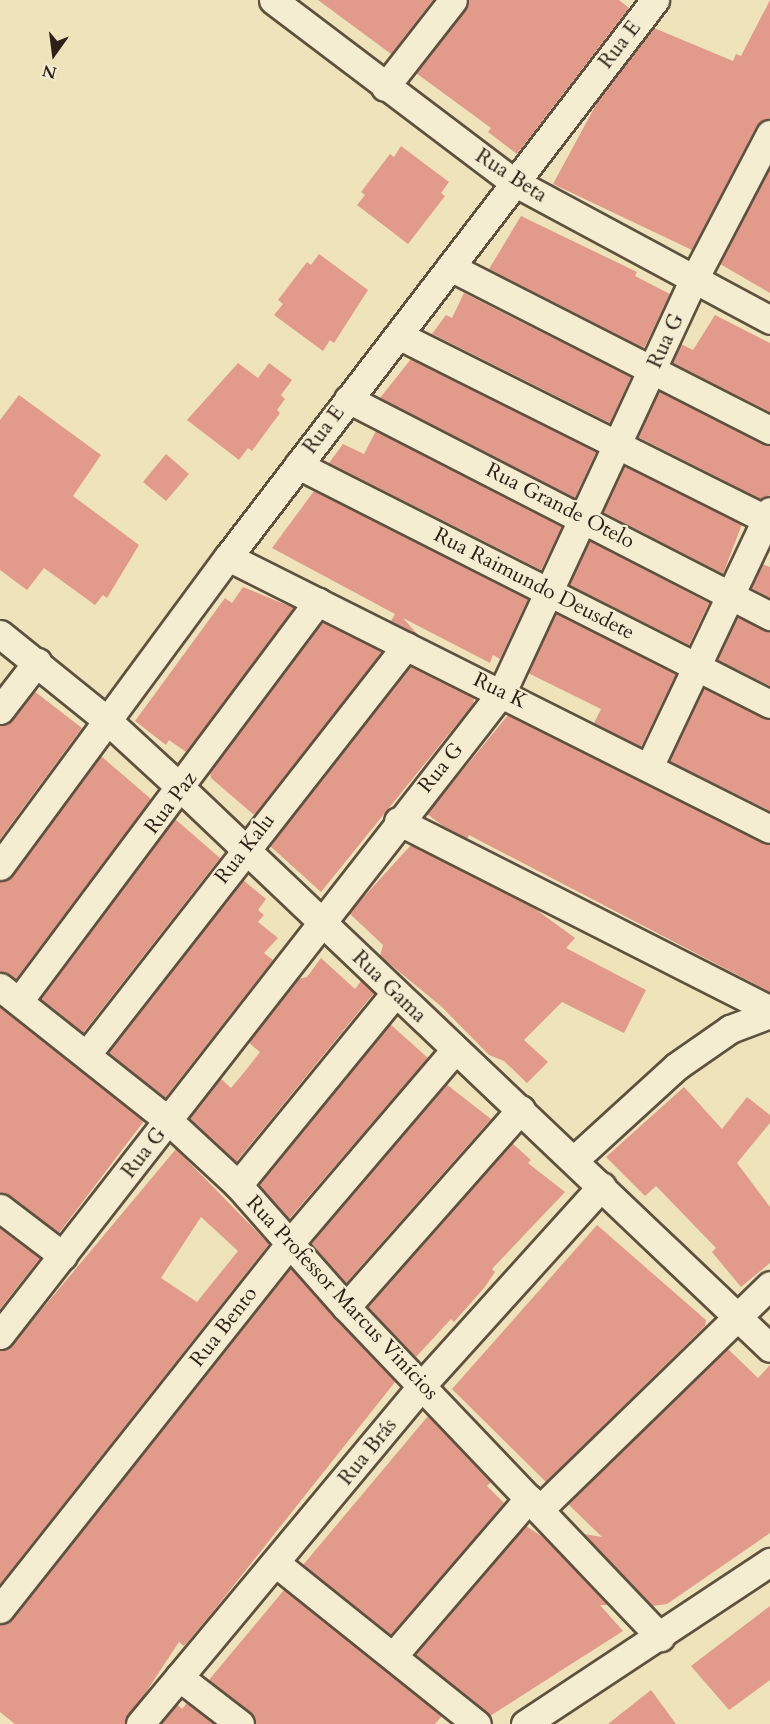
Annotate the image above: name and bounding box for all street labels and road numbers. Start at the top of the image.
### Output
street label: Rua E [594,16,646,74]
street label: Rua Beta [470,144,552,208]
street label: Rua G [642,310,690,372]
street label: Rua E [298,401,350,459]
street label: Rua Grande Otelo [481,458,639,554]
street label: Rua Raimundo Deusdete [429,522,639,646]
street label: Rua K [469,667,531,715]
street label: Rua G [413,738,469,798]
street label: Rua Paz [139,767,203,839]
street label: Rua Kalu [210,809,280,889]
street label: Rua Gama [347,946,431,1028]
street label: Rua G [116,1123,172,1183]
street label: Rua Professor Marcus Vinícios [241,1191,443,1405]
street label: Rua Bento [185,1282,263,1372]
street label: Rua Brás [333,1413,403,1491]

